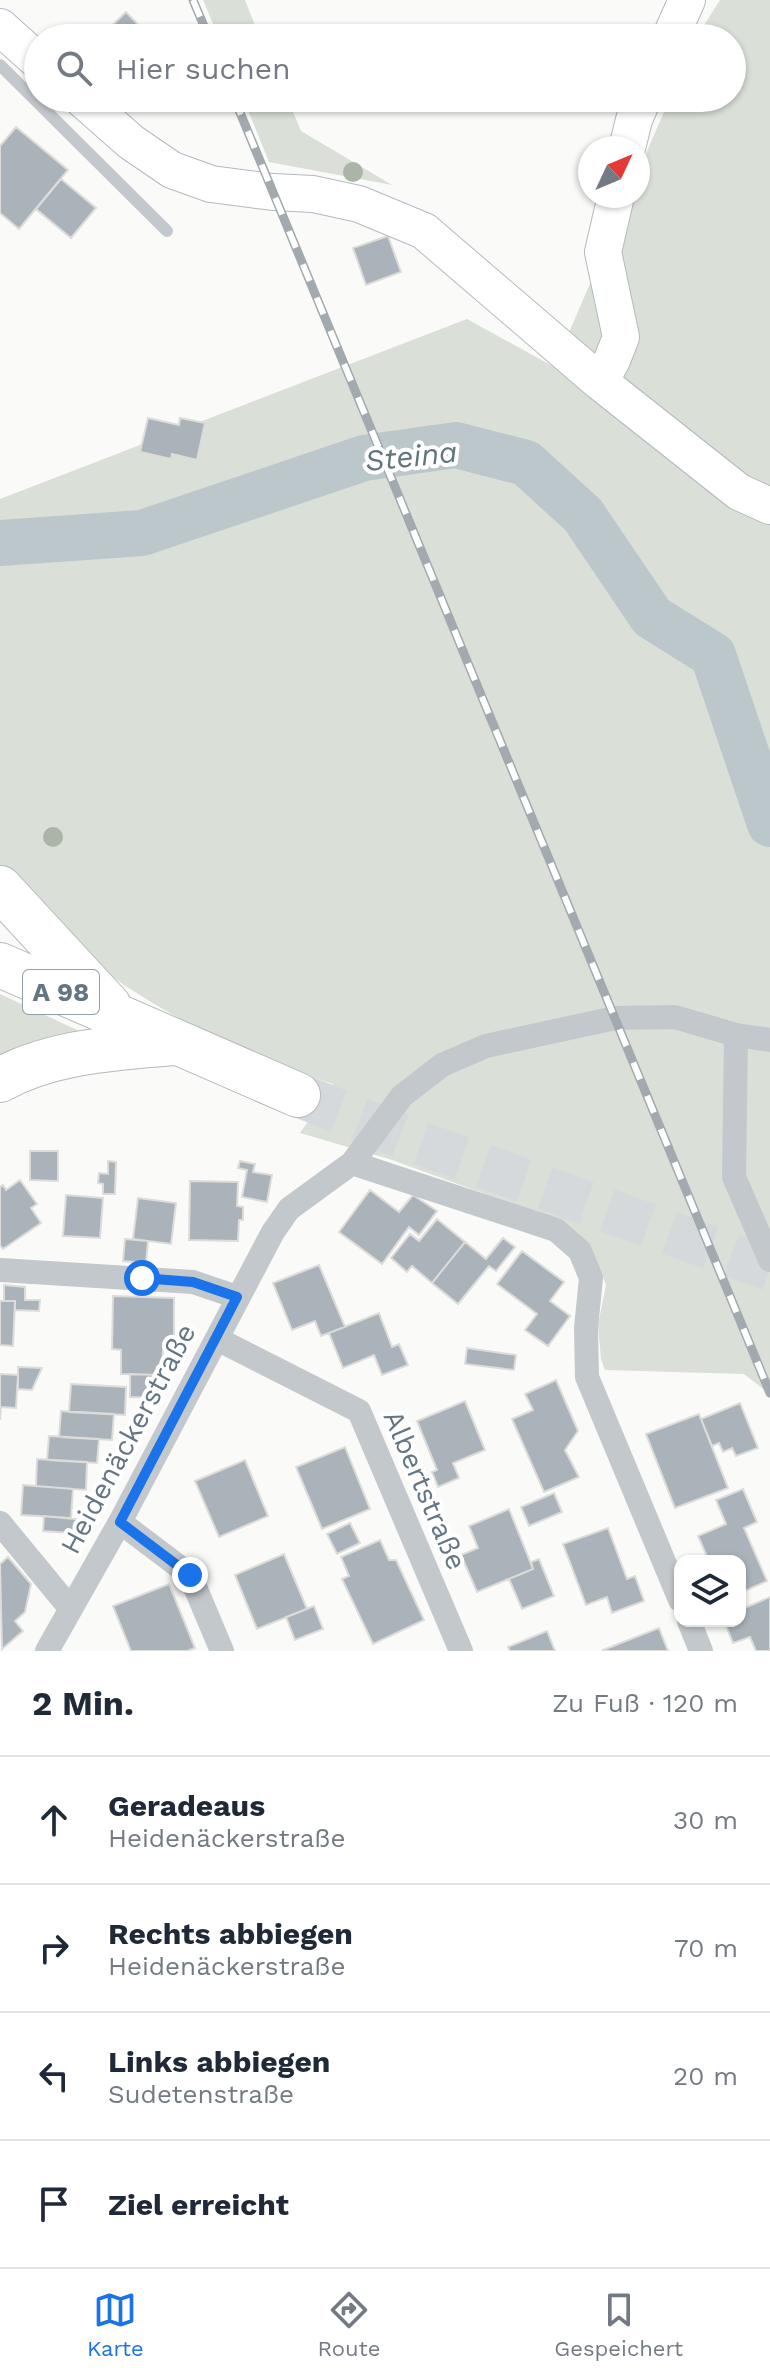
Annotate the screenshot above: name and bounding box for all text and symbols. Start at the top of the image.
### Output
search box [24,24,746,112]
icon: search [52,46,96,90]
text: Hier suchen [116,51,291,86]
north arrow [578,136,650,208]
water label: Steina [363,434,459,478]
road number: A 98 [23,970,99,1014]
route start [124,1260,160,1296]
street label: Heidenäckerstraße [53,1318,203,1560]
street label: Albertstraße [377,1405,473,1575]
map controls [674,1555,746,1627]
button: layers [674,1555,746,1627]
route end [172,1557,208,1593]
text: 2 Min. [32,1683,134,1723]
text: Zu Fuß · 120 m [552,1688,738,1718]
text: Geradeaus [108,1788,265,1823]
icon: ahead [32,1798,76,1842]
text: 30 m [673,1805,738,1835]
text: Heidenäckerstraße [108,1823,345,1853]
text: Rechts abbiegen [108,1916,353,1951]
icon: right [32,1926,76,1970]
text: 70 m [674,1933,738,1963]
text: Heidenäckerstraße [108,1951,345,1981]
text: Links abbiegen [108,2044,330,2079]
icon: left [32,2054,76,2098]
text: 20 m [673,2061,738,2091]
text: Sudetenstraße [108,2079,294,2109]
icon: arrive [32,2182,76,2226]
text: Ziel erreicht [108,2187,289,2222]
tab: Karte [87,2288,144,2361]
tab: Route [318,2288,381,2361]
tab: Gespeichert [554,2288,683,2361]

